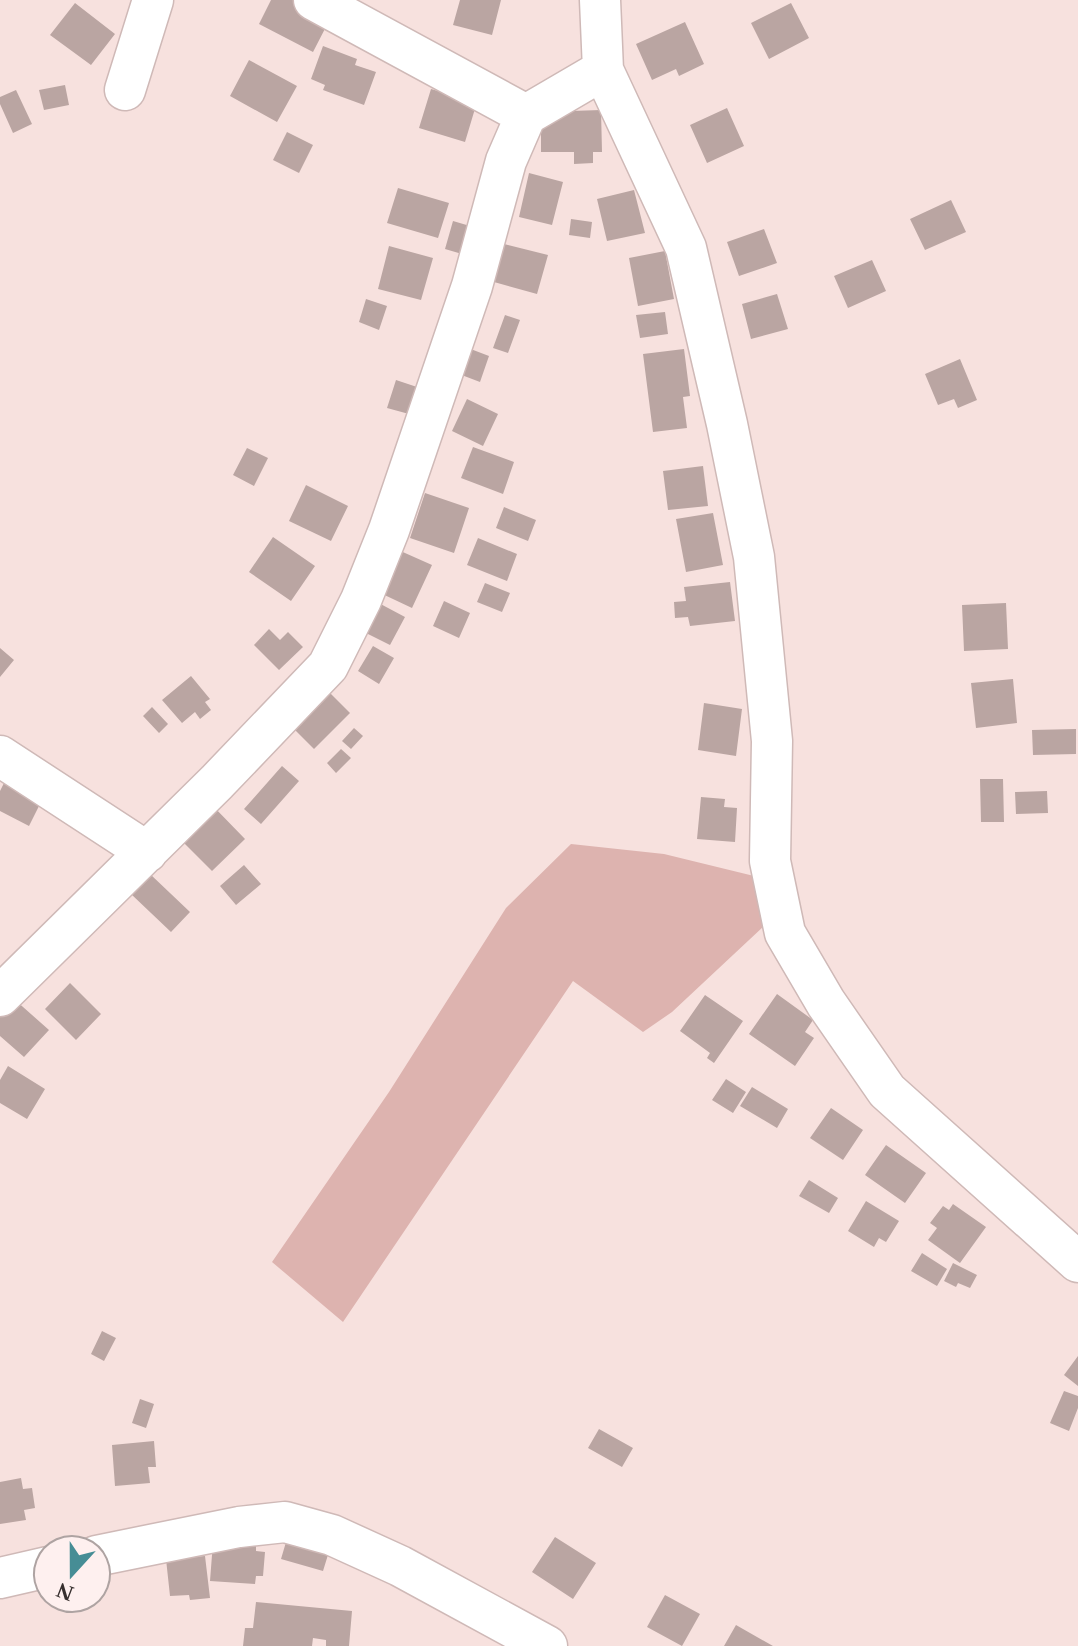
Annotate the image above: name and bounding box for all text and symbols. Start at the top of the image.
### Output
north arrow [32,1534,112,1614]
text: N [53,1578,77,1607]

